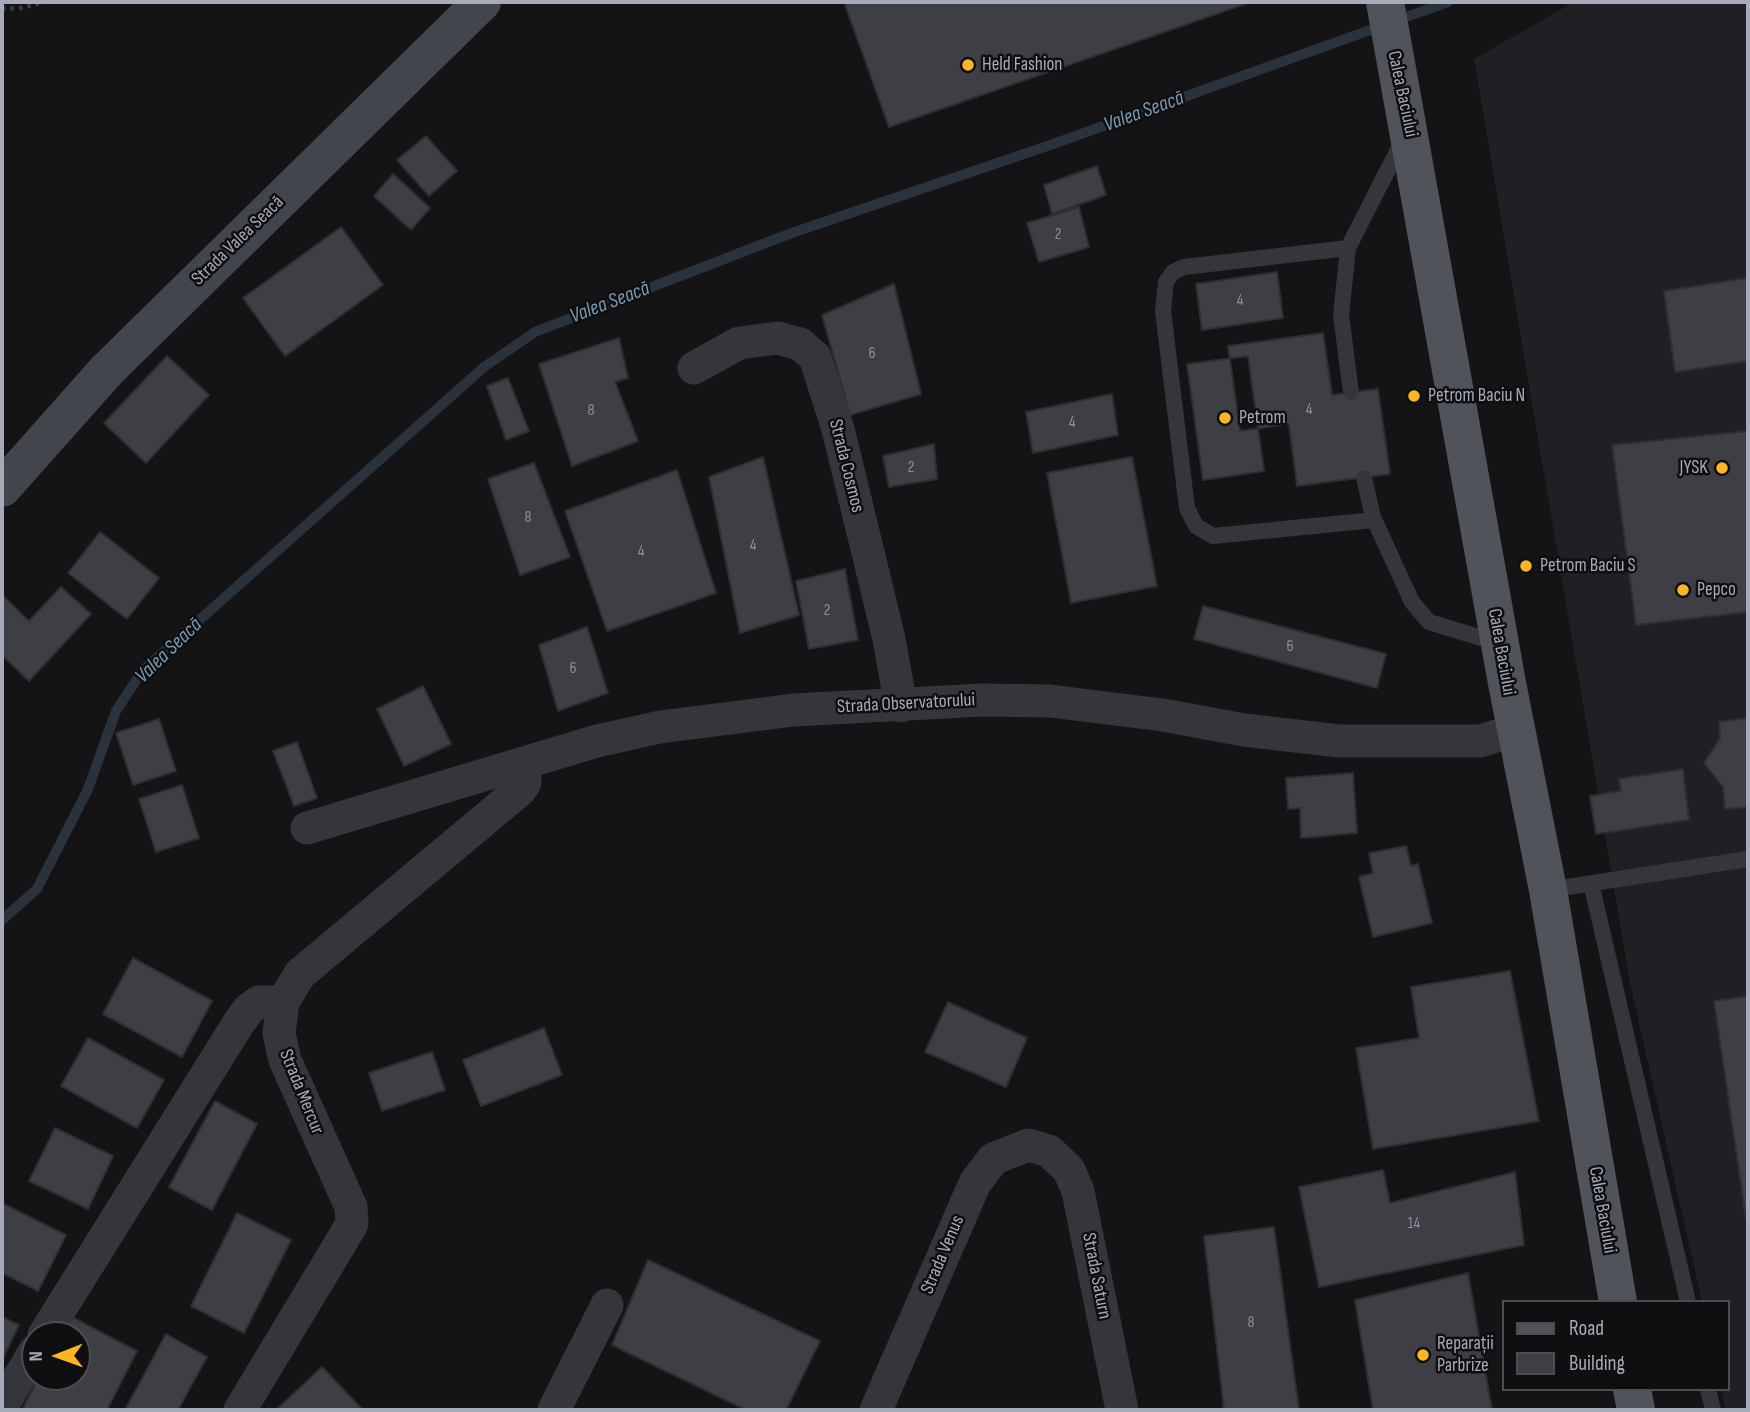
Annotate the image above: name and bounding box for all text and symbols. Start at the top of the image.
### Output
street label: Calea Baciului [1382,49,1422,139]
place label: Held Fashion [982,54,1062,76]
marker: Held Fashion [960,57,976,73]
water label: Valea Seacă [1101,86,1187,138]
street label: Strada Valea Seacă [187,191,289,291]
house number: 2 [1055,225,1061,245]
water label: Valea Seacă [567,276,653,330]
house number: 4 [1237,291,1243,311]
house number: 6 [868,344,876,364]
place label: Petrom Baciu N [1428,385,1525,407]
marker: Petrom Baciu N [1406,388,1422,404]
house number: 4 [1306,400,1312,420]
house number: 8 [587,401,595,421]
place label: Petrom [1239,407,1286,429]
marker: Petrom [1217,410,1233,426]
house number: 4 [1069,413,1075,433]
street label: Strada Cosmos [823,417,869,515]
place label: JYSK [1680,457,1708,479]
house number: 2 [908,458,914,478]
marker: JYSK [1714,460,1730,476]
house number: 8 [524,508,532,528]
house number: 4 [750,536,756,556]
house number: 4 [638,542,644,562]
place label: Petrom Baciu S [1540,555,1636,577]
marker: Petrom Baciu S [1518,558,1534,574]
place label: Pepco [1697,579,1736,601]
marker: Pepco [1675,582,1691,598]
house number: 2 [824,601,830,621]
street label: Calea Baciului [1482,607,1520,697]
water label: Valea Seacă [130,613,208,689]
house number: 6 [1286,637,1294,657]
house number: 6 [569,659,577,679]
street label: Strada Observatorului [836,689,976,719]
street label: Strada Mercur [274,1046,328,1138]
street label: Calea Baciului [1583,1165,1621,1255]
street label: Strada Venus [916,1212,970,1298]
house number: 14 [1408,1214,1420,1234]
street label: Strada Saturn [1076,1231,1116,1321]
legend [1502,1300,1729,1391]
house number: 8 [1247,1313,1255,1333]
text: Road [1569,1316,1604,1341]
north arrow [21,1321,91,1391]
place label: Reparații Parbrize [1437,1333,1494,1377]
marker: Reparații Parbrize [1415,1347,1431,1363]
text: N [25,1351,48,1362]
text: Building [1569,1351,1625,1376]

